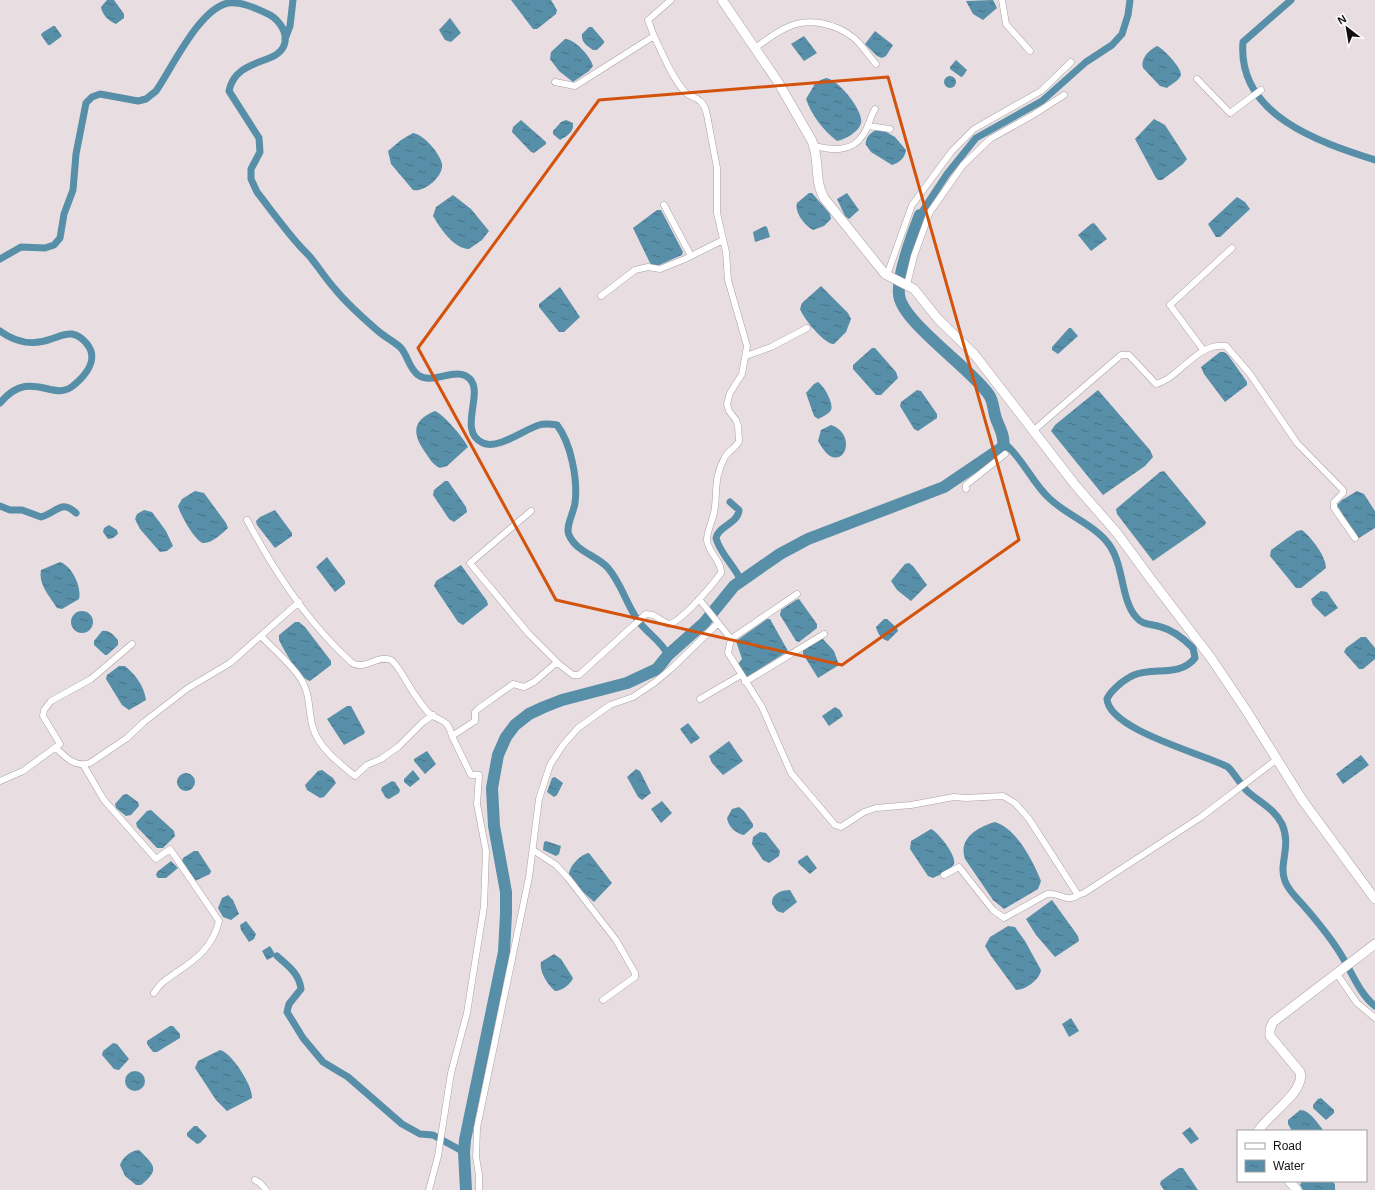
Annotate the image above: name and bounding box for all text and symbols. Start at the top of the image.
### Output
north arrow [1327,8,1367,48]
text: N [1335,12,1348,27]
legend [1237,1130,1367,1182]
text: Road [1273,1139,1302,1153]
text: Water [1273,1159,1305,1173]

